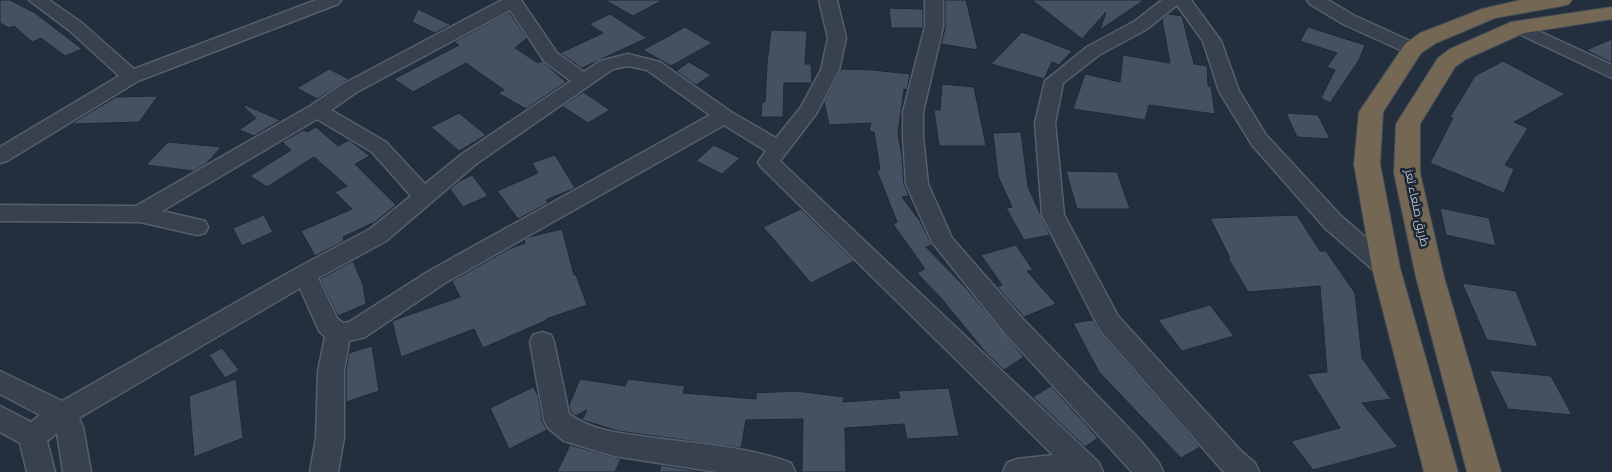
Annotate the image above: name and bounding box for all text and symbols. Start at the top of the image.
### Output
street label: طريق صنعاء تعز [1402,167,1432,248]

